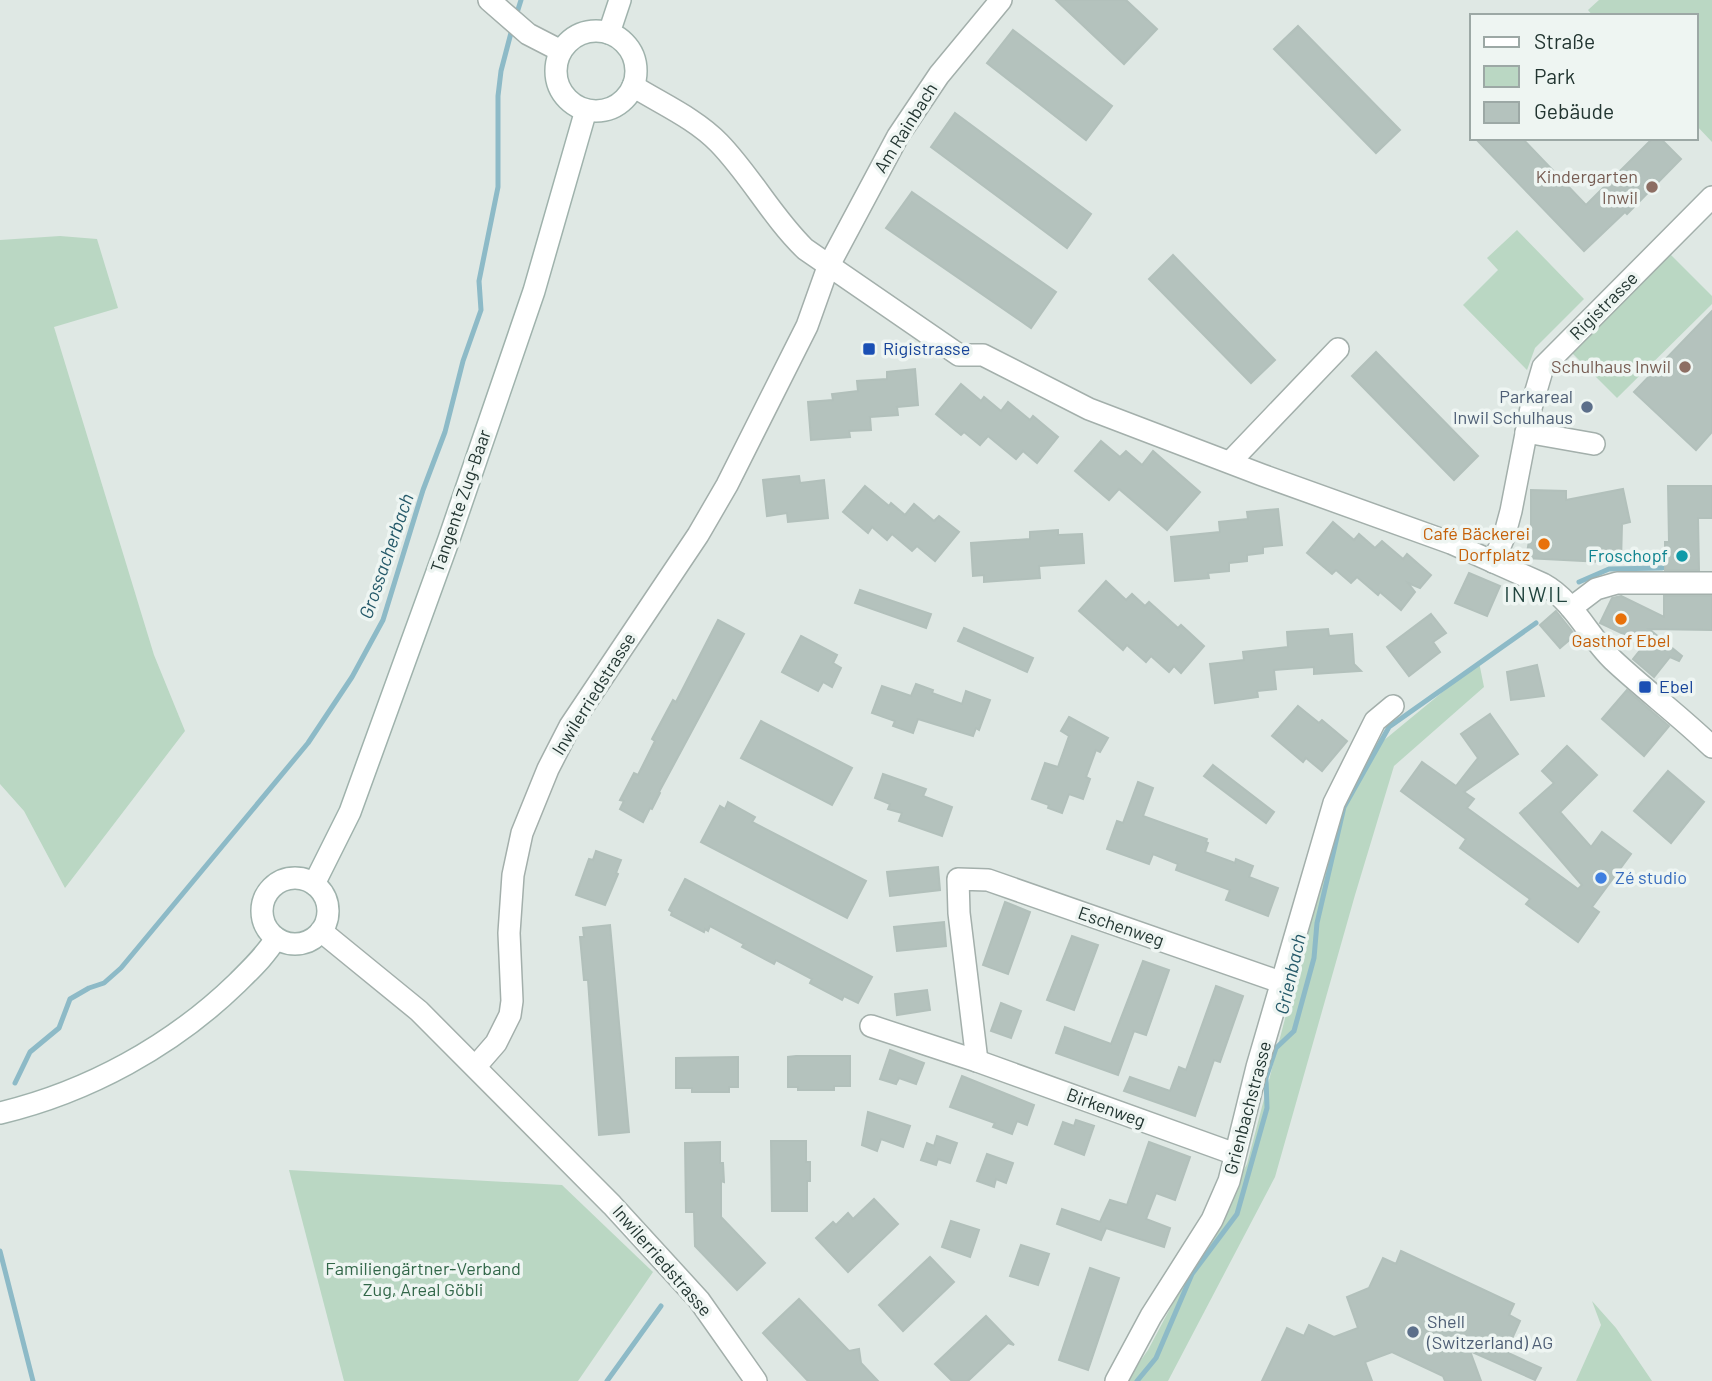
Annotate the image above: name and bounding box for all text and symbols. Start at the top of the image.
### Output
legend [1470,14,1698,140]
text: Straße [1534,28,1595,53]
text: Park [1534,63,1575,88]
street label: Am Rainbach [869,78,942,177]
text: Gebäude [1534,98,1614,123]
place label: Kindergarten Inwil [1536,165,1638,208]
marker: Kindergarten Inwil [1644,179,1660,195]
street label: Rigistrasse [1565,267,1642,344]
place label: Rigistrasse [883,337,970,359]
marker: Rigistrasse [861,341,877,357]
place label: Schulhaus Inwil [1551,355,1671,377]
marker: Schulhaus Inwil [1677,359,1693,375]
place label: Parkareal Inwil Schulhaus [1453,385,1573,428]
marker: Parkareal Inwil Schulhaus [1579,399,1595,415]
street label: Tangente Zug-Baar [425,426,495,575]
water label: Grossacherbach [353,490,418,622]
place label: Café Bäckerei Dorfplatz [1423,522,1530,565]
marker: Café Bäckerei Dorfplatz [1536,536,1552,552]
place label: Froschopf [1588,544,1668,566]
marker: Froschopf [1674,548,1690,564]
district label: INWIL [1504,581,1570,606]
marker: Gasthof Ebel [1613,611,1629,627]
street label: Inwilerriedstrasse [547,628,640,759]
place label: Gasthof Ebel [1572,629,1670,651]
place label: Ebel [1659,675,1693,697]
marker: Ebel [1637,679,1653,695]
place label: Zé studio [1615,866,1687,888]
marker: Zé studio [1593,870,1609,886]
street label: Eschenweg [1075,901,1167,951]
water label: Grienbach [1269,931,1310,1016]
street label: Grienbachstrasse [1219,1039,1275,1177]
street label: Birkenweg [1064,1083,1149,1131]
street label: Inwilerriedstrasse [608,1200,717,1320]
park label: Familiengärtner-Verband Zug, Areal Göbli [325,1257,521,1300]
place label: Shell (Switzerland) AG [1426,1310,1553,1353]
marker: Shell (Switzerland) AG [1405,1324,1421,1340]

